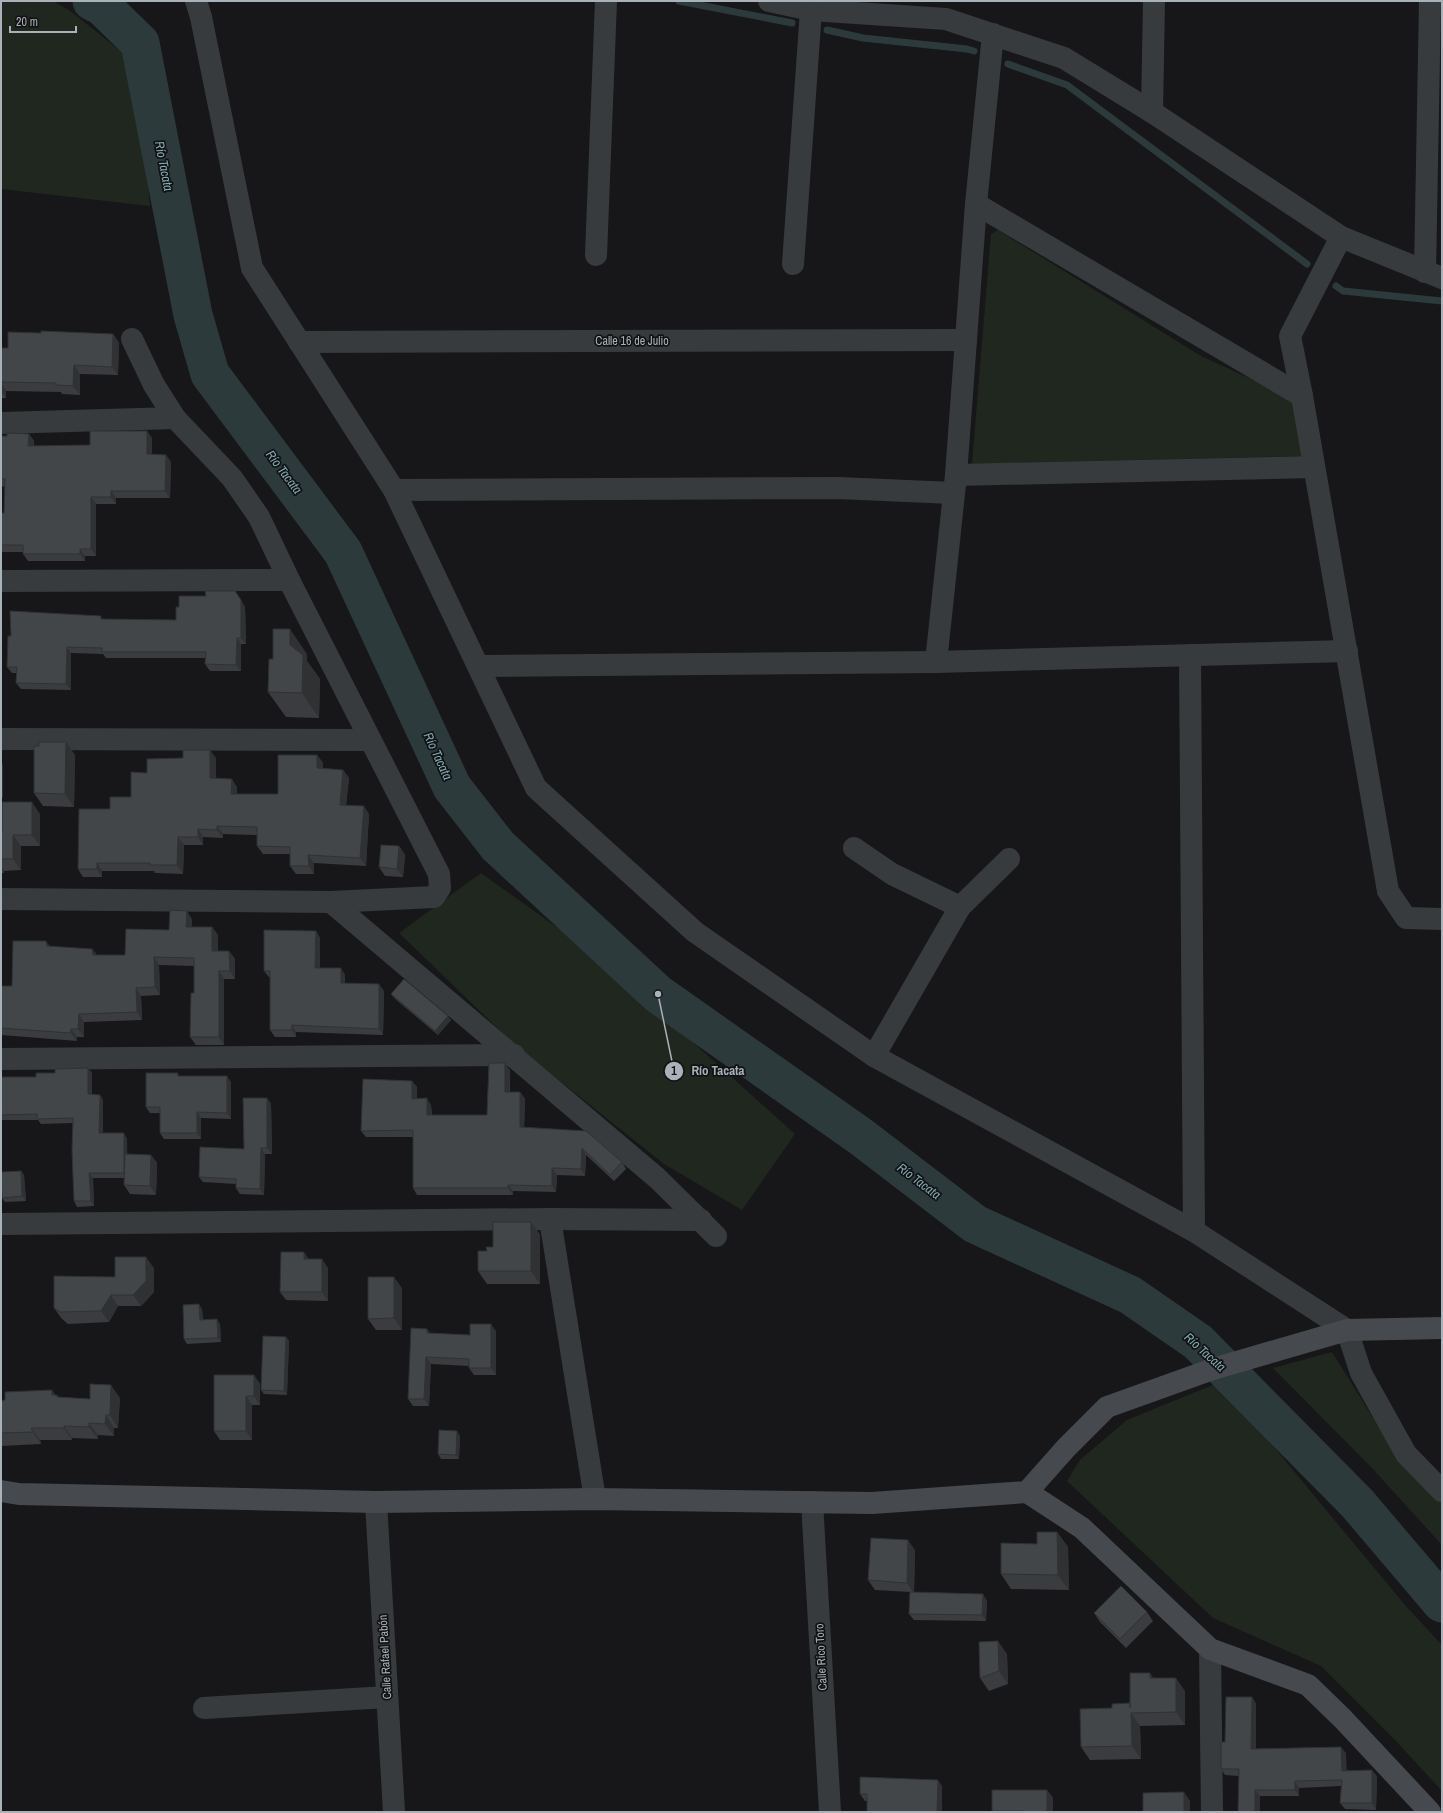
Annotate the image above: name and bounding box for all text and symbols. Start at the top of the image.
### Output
scale bar [10,8,76,34]
text: 20 m [16,14,38,30]
water label: Río Tacata [151,140,177,192]
street label: Calle 16 de Julio [595,333,669,349]
water label: Río Tacata [262,447,306,497]
water label: Río Tacata [420,730,456,783]
callout: Río Tacata [664,1058,753,1083]
text: Río Tacata [691,1062,745,1079]
text: 1 [671,1063,677,1079]
water label: Río Tacata [894,1159,944,1203]
water label: Río Tacata [1181,1329,1229,1375]
street label: Calle Rafael Pabón [375,1614,395,1700]
street label: Calle Rico Toro [811,1623,831,1691]

